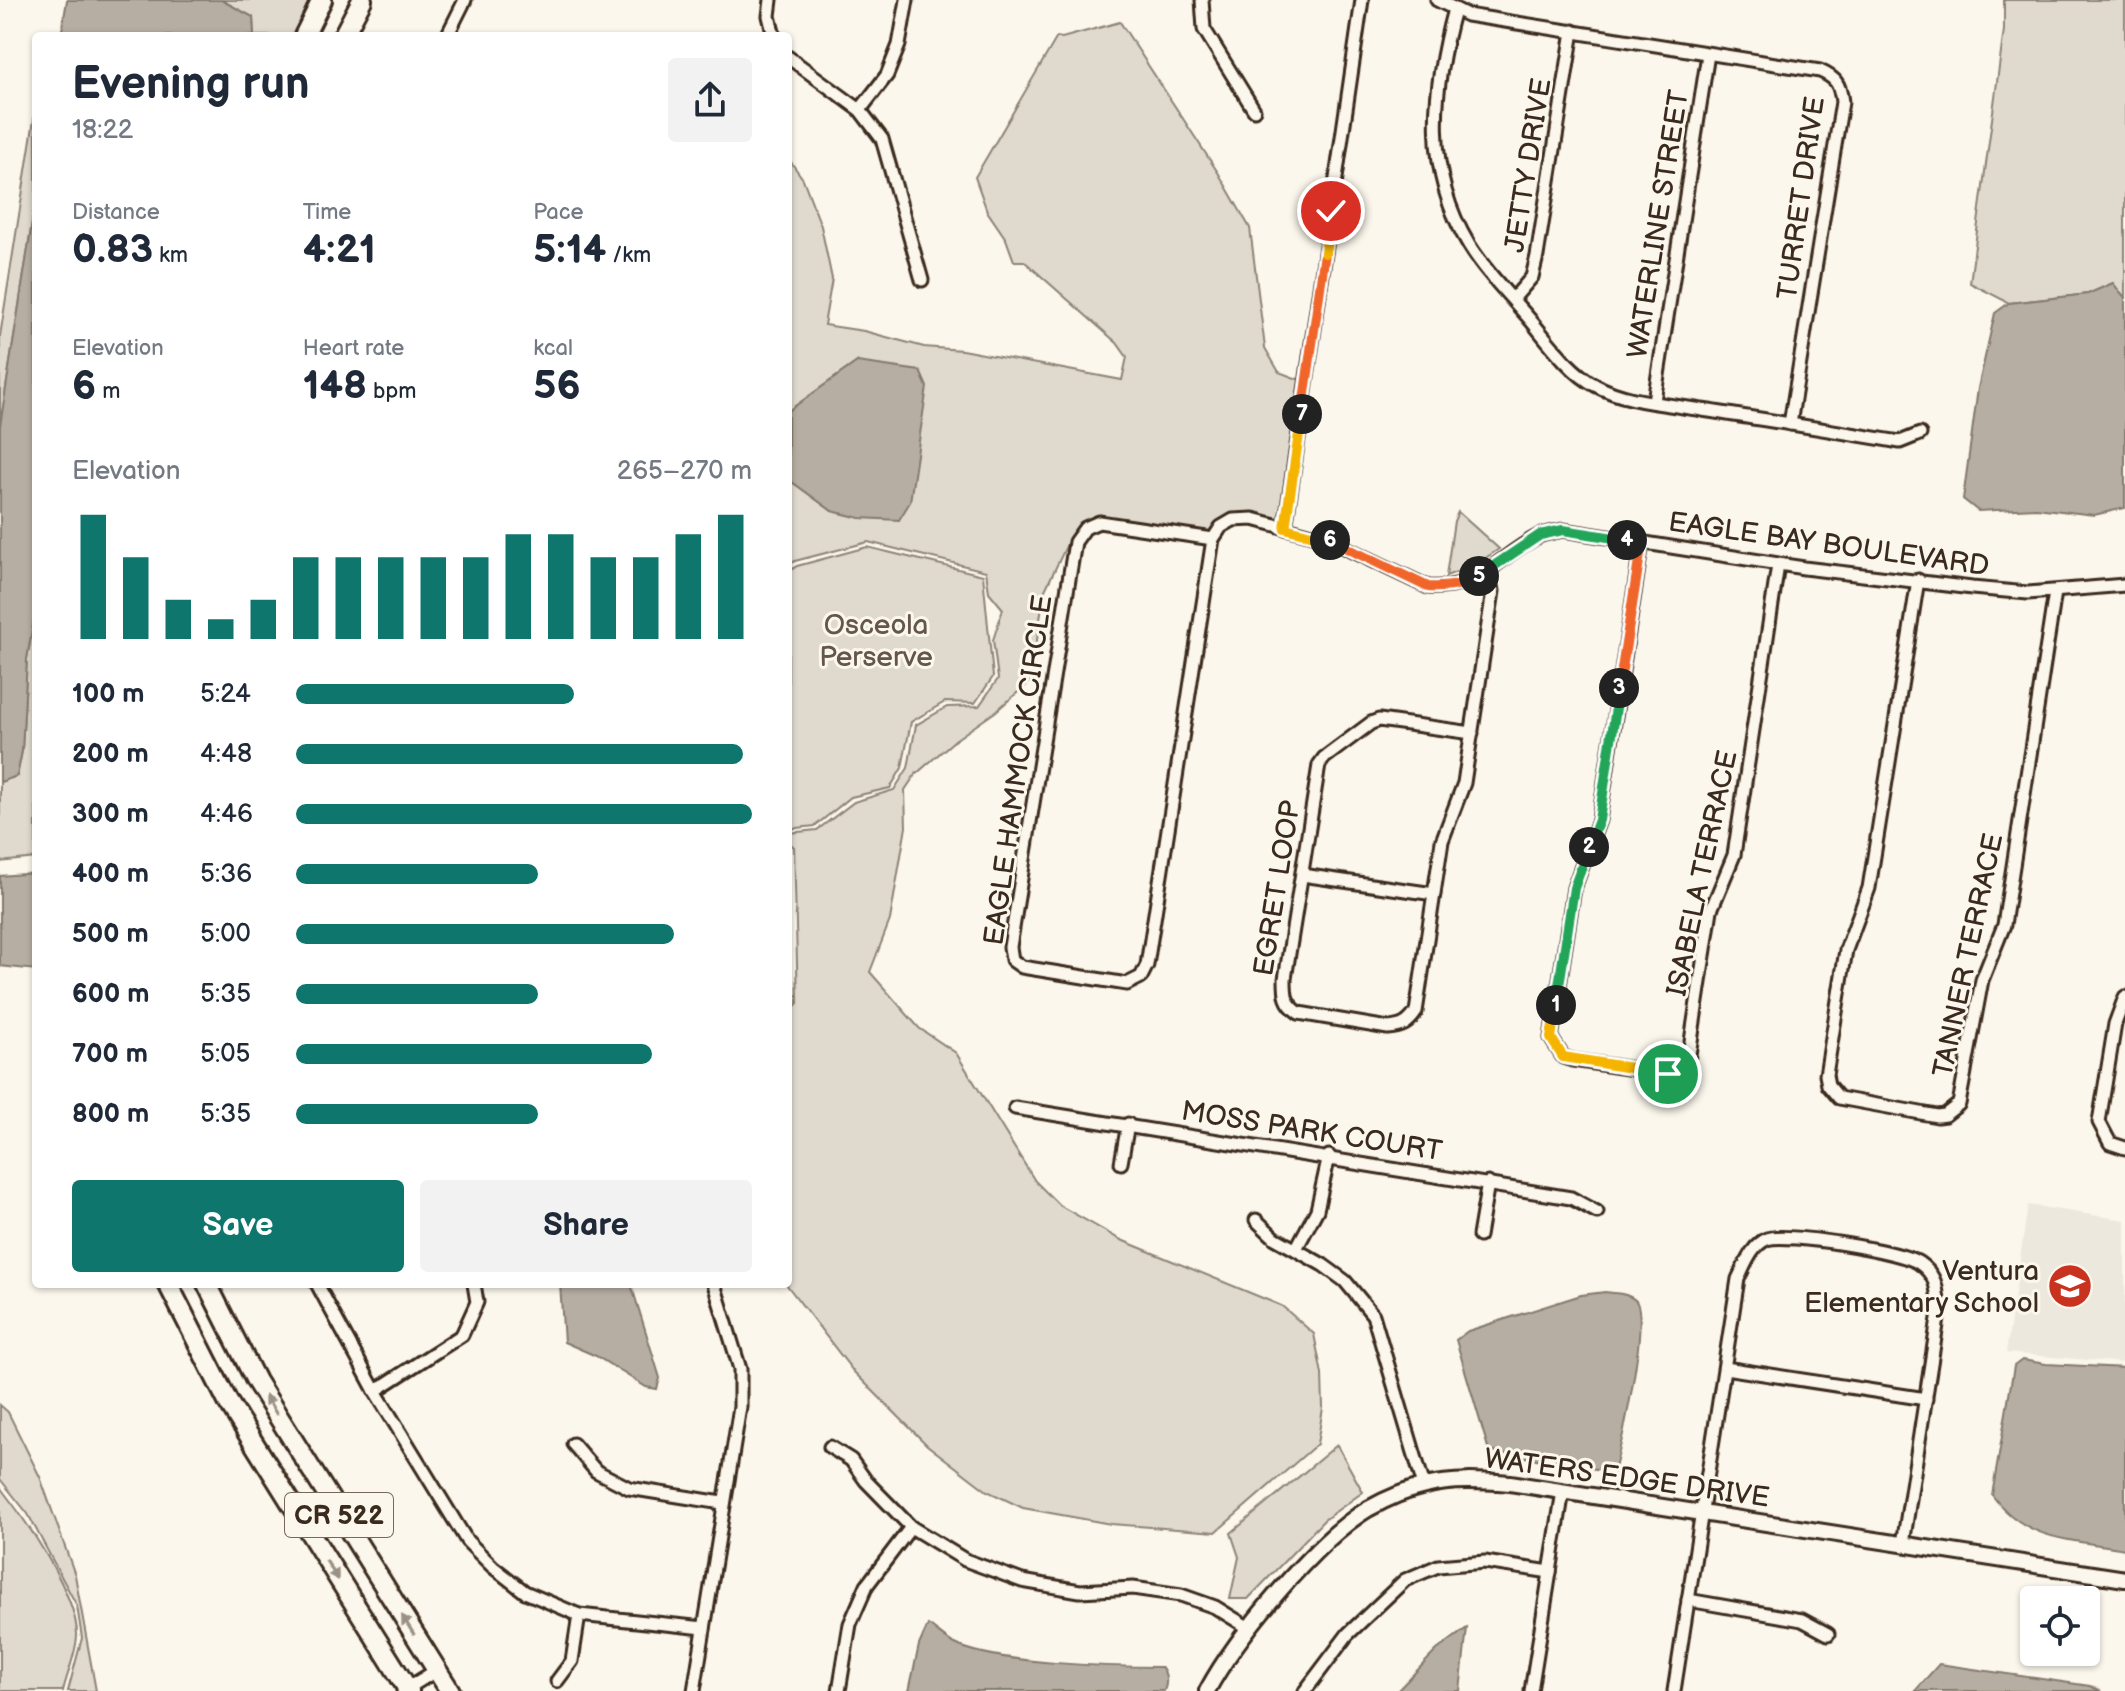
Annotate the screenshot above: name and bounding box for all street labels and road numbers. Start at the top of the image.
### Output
street label: JETTY DRIVE [1498,76,1559,255]
street label: WATERLINE STREET [1621,88,1696,361]
street label: TURRET DRIVE [1771,95,1832,302]
street label: EAGLE BAY BOULEVARD [1666,506,1991,583]
street label: EAGLE HAMMOCK CIRCLE [978,593,1059,947]
street label: ISABELA TERRACE [1660,748,1745,999]
street label: EGRET LOOP [1247,798,1308,978]
street label: TANNER TERRACE [1927,831,2010,1080]
street label: MOSS PARK COURT [1179,1095,1445,1168]
street label: WATERS EDGE DRIVE [1482,1442,1772,1515]
road number: CR 522 [285,1493,393,1537]

